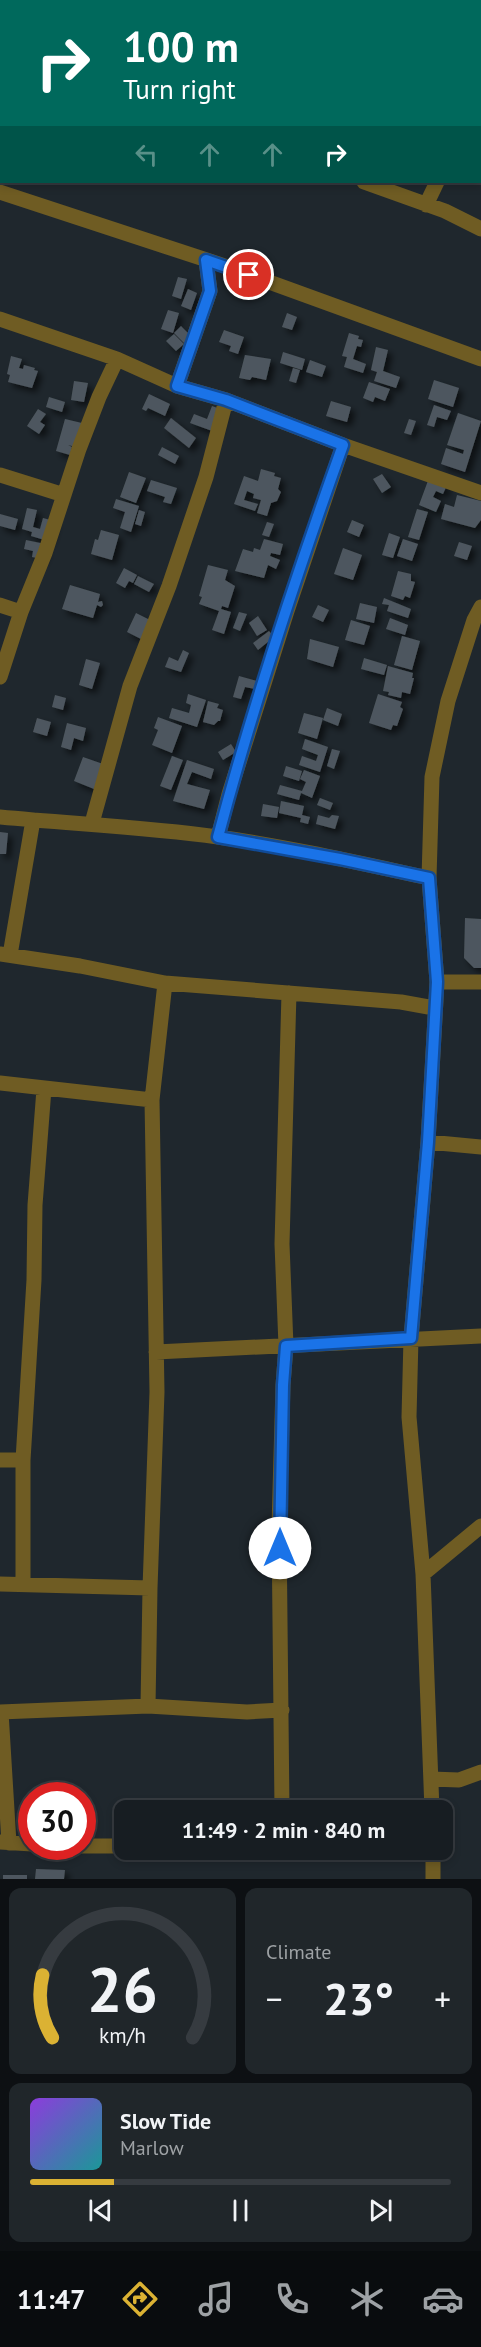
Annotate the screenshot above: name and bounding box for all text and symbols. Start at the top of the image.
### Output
text: 100 m [123,19,239,74]
icon: right [24,24,102,102]
text: Turn right [123,72,236,106]
icon: left [130,138,163,171]
icon: ahead [193,138,226,171]
icon: ahead [256,138,289,171]
icon: right [319,138,352,171]
pin [223,249,274,300]
icon: arrive [232,258,265,291]
position arrow [248,1516,312,1580]
speed limit sign: 30 [18,1782,96,1860]
text: 11:49 · 2 min · 840 m [182,1816,385,1844]
text: Climate [266,1939,332,1965]
text: 26 [87,1948,158,2029]
text: 23° [323,1969,394,2027]
text: − [266,1977,283,2020]
text: + [434,1977,451,2020]
text: km/h [99,2021,146,2049]
text: Slow Tide [120,2107,211,2135]
text: Marlow [120,2135,184,2161]
icon: previous [84,2194,117,2227]
icon: pause [224,2194,257,2227]
icon: next [364,2194,397,2227]
icon: directions [119,2278,161,2320]
icon: music [195,2278,237,2320]
icon: phone [271,2278,313,2320]
icon: climate [346,2278,388,2320]
icon: car [422,2278,464,2320]
text: 11:47 [17,2282,85,2316]

